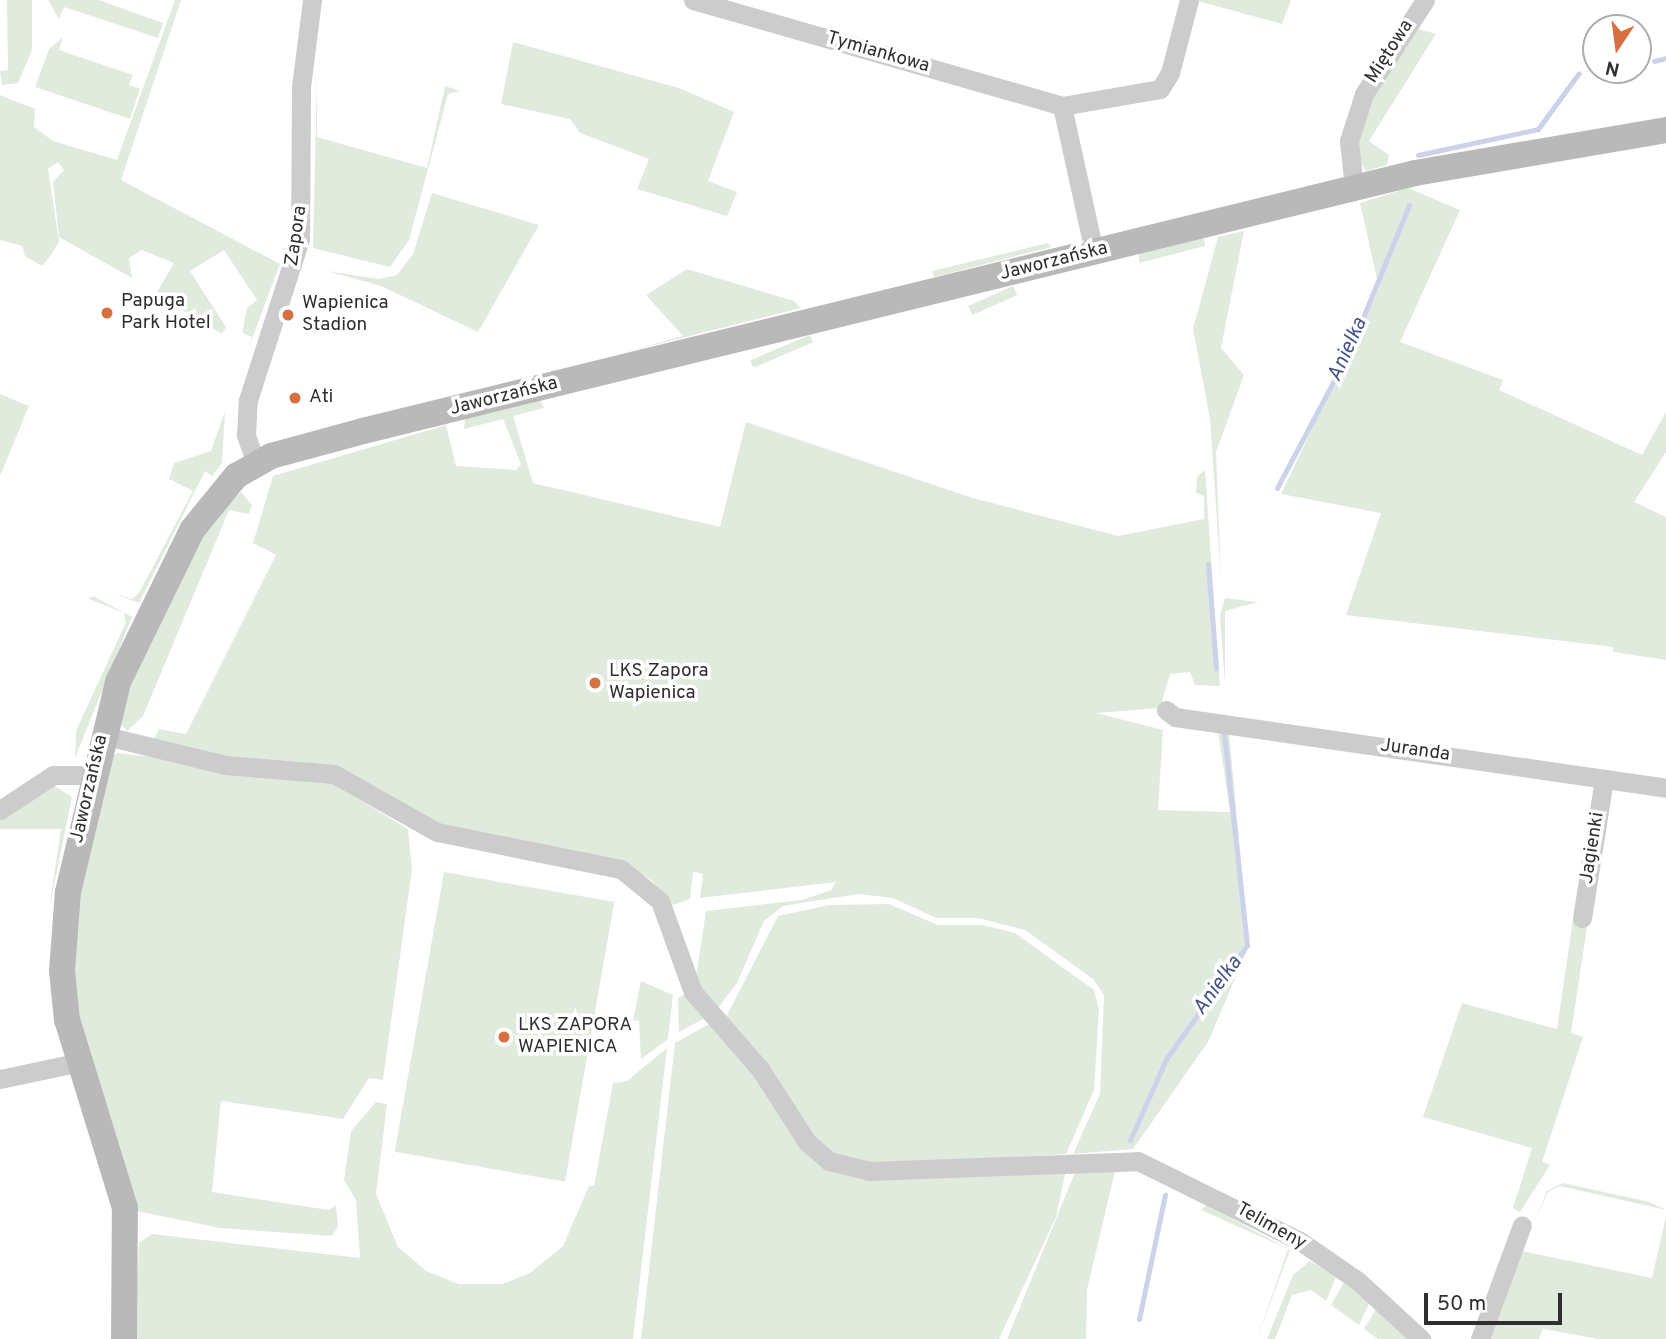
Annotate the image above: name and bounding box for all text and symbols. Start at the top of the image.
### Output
north arrow [1582,14,1652,84]
street label: Miętowa [1361,16,1419,88]
street label: Tymiankowa [824,27,932,79]
text: N [1603,54,1622,81]
street label: Zapora [281,204,313,268]
street label: Jaworzańska [998,238,1110,286]
place label: Papuga Park Hotel [121,291,211,335]
place label: Wapienica Stadion [302,293,389,337]
marker: Papuga Park Hotel [99,305,115,321]
marker: Wapienica Stadion [280,307,296,323]
water label: Anielka [1323,314,1373,386]
street label: Jaworzańska [448,373,560,421]
place label: Ati [309,387,333,409]
marker: Ati [287,390,303,406]
place label: LKS Zapora Wapienica [609,661,709,705]
marker: LKS Zapora Wapienica [587,675,603,691]
street label: Jaworzańska [66,733,114,845]
street label: Juranda [1379,735,1451,767]
street label: Jagienki [1576,811,1610,885]
water label: Anielka [1188,951,1248,1021]
place label: LKS ZAPORA WAPIENICA [518,1015,632,1059]
marker: LKS ZAPORA WAPIENICA [496,1029,512,1045]
street label: Telimeny [1232,1198,1310,1256]
scale bar [1428,1280,1566,1324]
text: 50 m [1437,1291,1486,1318]

